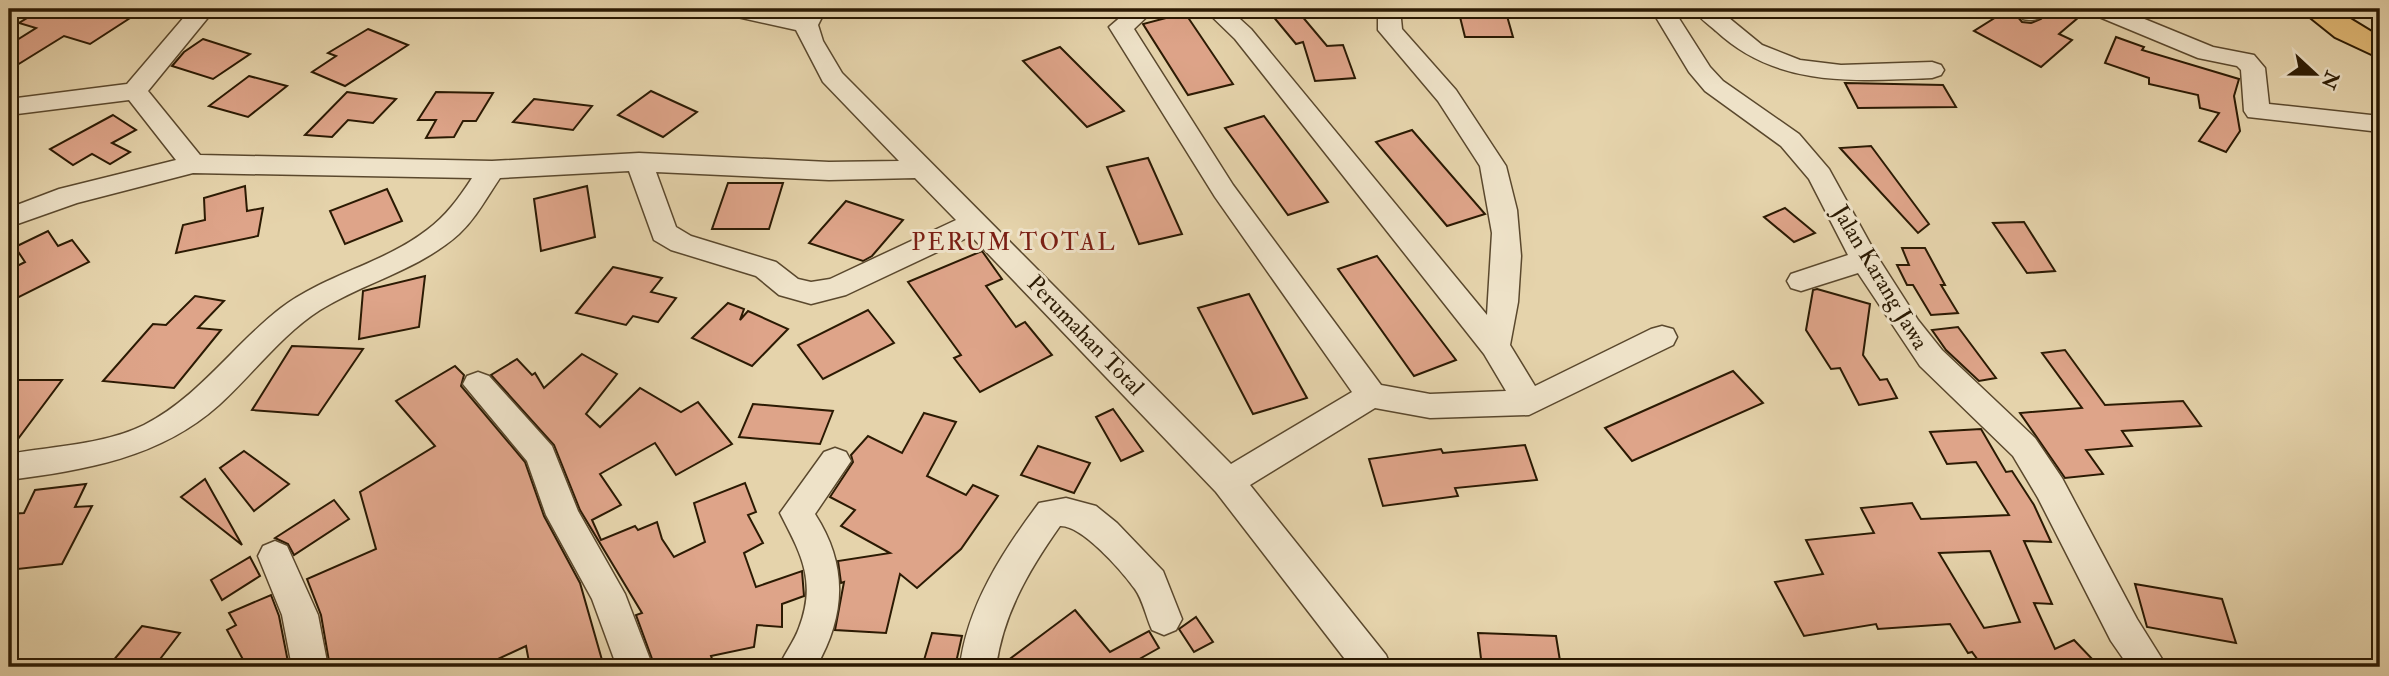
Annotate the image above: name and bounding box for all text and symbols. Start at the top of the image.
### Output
north arrow [2280,38,2350,108]
text: N [2315,67,2345,93]
street label: Jalan Karang Jawa [1826,199,1935,355]
district label: PERUM TOTAL [911,227,1117,258]
street label: Perumahan Total [1021,269,1150,402]

